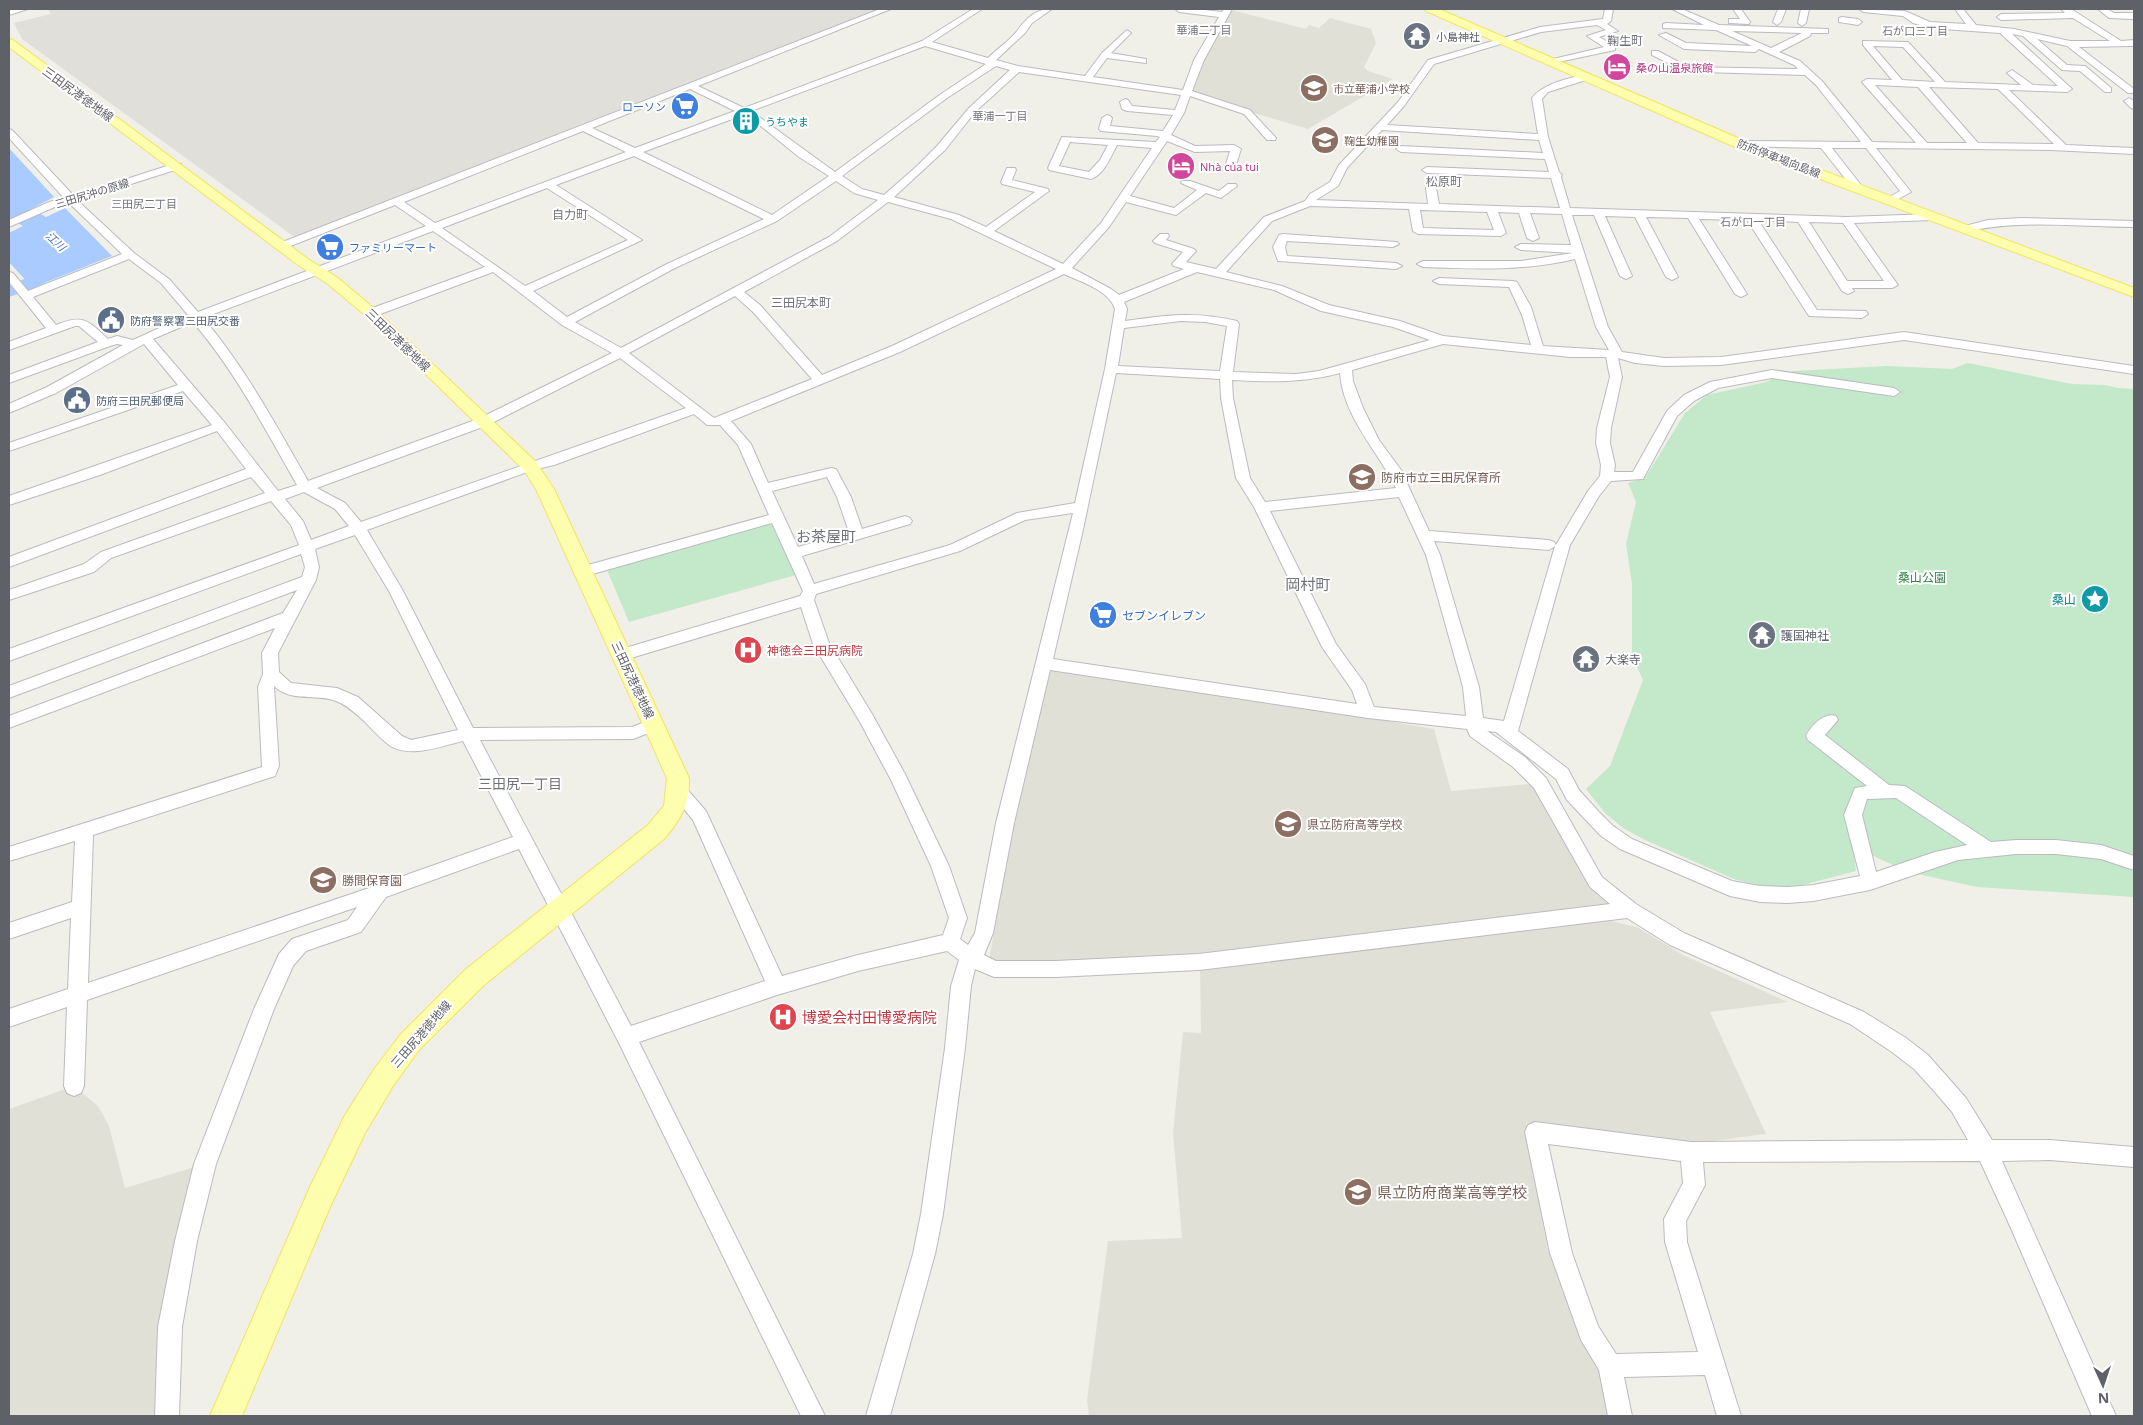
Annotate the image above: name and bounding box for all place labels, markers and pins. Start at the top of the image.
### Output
temple icon: 小島神社 [1402,21,1432,51]
place label: 小島神社 [1436,29,1480,44]
hotel icon: 桑の山温泉旅館 [1602,52,1632,82]
place label: 桑の山温泉旅館 [1636,60,1713,75]
school or university icon: 市立華浦小学校 [1299,73,1329,103]
place label: 市立華浦小学校 [1333,81,1410,96]
supermarket icon: ローソン [670,91,700,121]
place label: ローソン [622,99,666,114]
building icon: うちやま [731,106,761,136]
place label: うちやま [765,114,809,129]
school or university icon: 鞠生幼稚園 [1310,125,1340,155]
place label: 鞠生幼稚園 [1344,133,1399,148]
hotel icon: Nhà của tui [1166,151,1196,181]
place label: Nhà của tui [1200,159,1259,174]
supermarket icon: ファミリーマート [315,232,345,262]
place label: ファミリーマート [349,240,437,255]
public building icon: 防府警察署三田尻交番 [96,305,126,335]
place label: 防府警察署三田尻交番 [130,313,240,328]
public building icon: 防府三田尻郵便局 [62,385,92,415]
place label: 防府三田尻郵便局 [96,393,184,408]
school or university icon: 防府市立三田尻保育所 [1347,462,1377,492]
place label: 防府市立三田尻保育所 [1381,469,1501,486]
place icon: 桑山 [2080,584,2110,614]
place label: 桑山 [2052,591,2076,608]
supermarket icon: セブンイレブン [1088,600,1118,630]
place label: セブンイレブン [1122,607,1206,624]
temple icon: 護国神社 [1747,620,1777,650]
place label: 護国神社 [1781,627,1829,644]
hospital icon: 神徳会三田尻病院 [733,635,763,665]
place label: 神徳会三田尻病院 [767,642,863,659]
temple icon: 大楽寺 [1571,644,1601,674]
place label: 大楽寺 [1605,651,1641,668]
school or university icon: 県立防府高等学校 [1273,809,1303,839]
place label: 県立防府高等学校 [1307,816,1403,833]
school or university icon: 勝間保育園 [308,865,338,895]
place label: 勝間保育園 [342,872,402,889]
hospital icon: 博愛会村田博愛病院 [768,1002,798,1032]
place label: 博愛会村田博愛病院 [802,1007,937,1027]
school or university icon: 県立防府商業高等学校 [1343,1177,1373,1207]
place label: 県立防府商業高等学校 [1377,1182,1527,1202]

